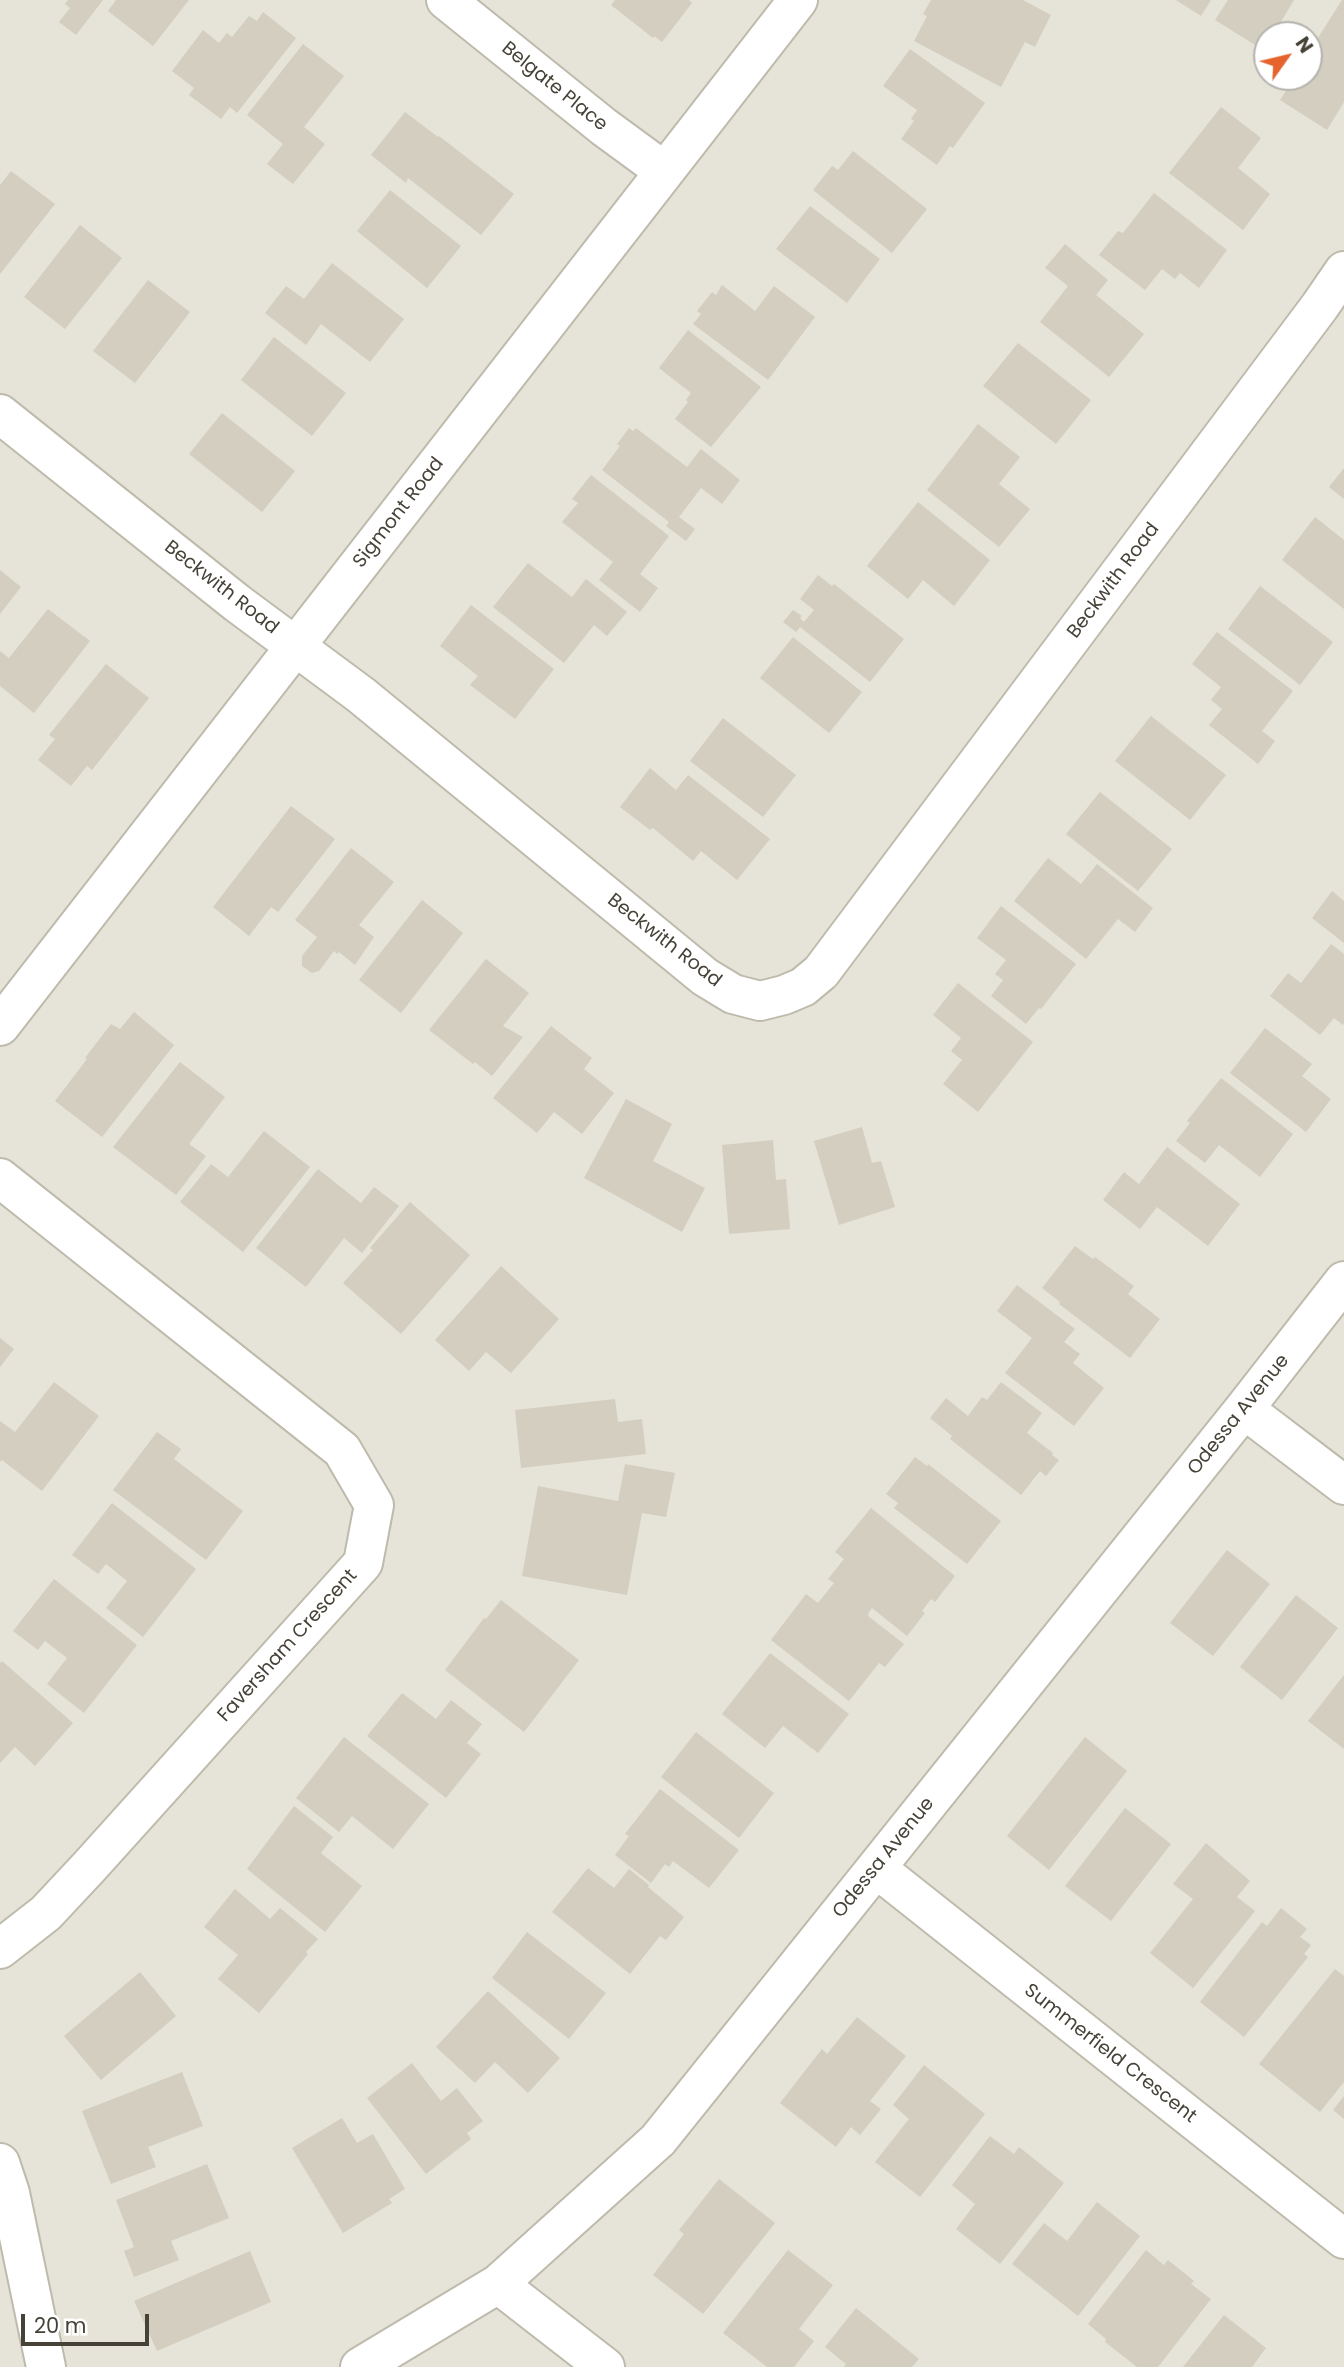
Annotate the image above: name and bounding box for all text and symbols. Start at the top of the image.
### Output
north arrow [1253,21,1323,91]
text: N [1289,32,1319,59]
street label: Belgate Place [497,37,611,137]
street label: Sigmont Road [349,453,449,573]
street label: Beckwith Road [1063,519,1165,643]
street label: Beckwith Road [159,536,283,640]
street label: Beckwith Road [602,889,726,993]
street label: Odessa Avenue [1183,1350,1295,1480]
street label: Faversham Crescent [214,1565,362,1727]
street label: Odessa Avenue [828,1793,940,1923]
street label: Summerfield Crescent [1019,1980,1201,2128]
scale bar [24,2300,152,2344]
text: 20 m [34,2311,87,2340]

